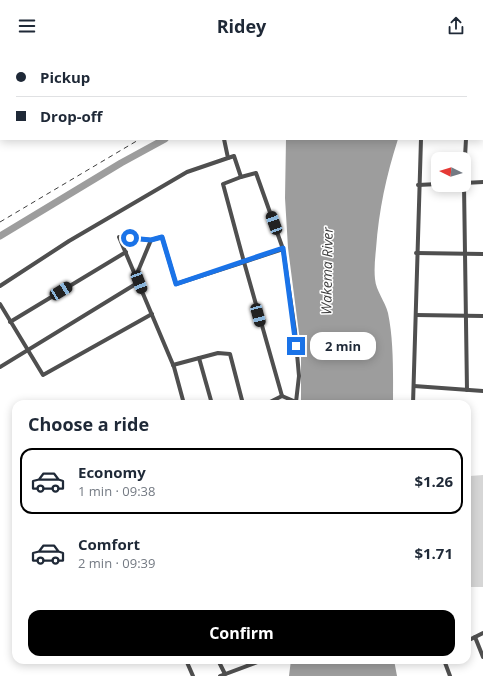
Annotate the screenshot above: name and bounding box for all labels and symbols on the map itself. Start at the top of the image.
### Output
north arrow [431,152,471,192]
car [264,210,284,236]
water label: Wakema River [316,226,337,315]
route start [121,229,139,247]
car [129,269,149,295]
car [48,280,74,302]
car [249,302,267,328]
callout: 2 min [310,332,376,360]
route end [287,337,305,355]

